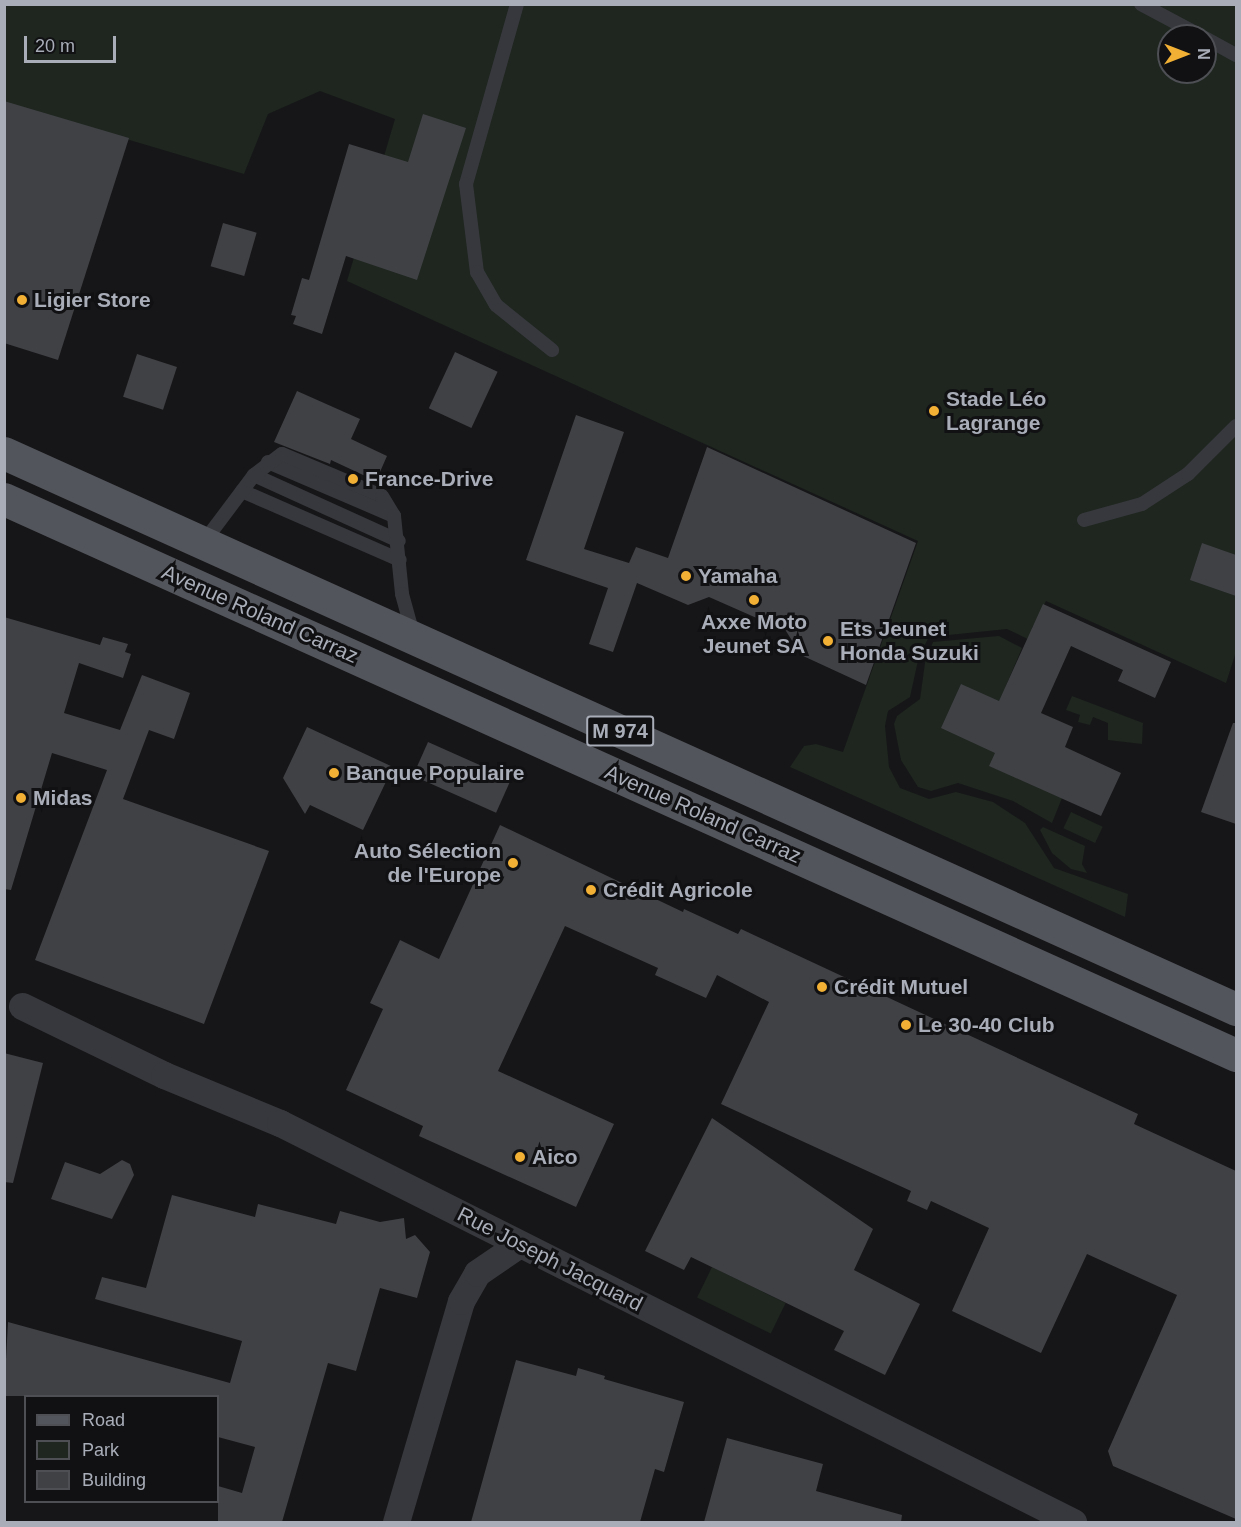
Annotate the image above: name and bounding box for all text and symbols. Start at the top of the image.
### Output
scale bar [27,24,118,62]
north arrow [1157,24,1217,84]
text: 20 m [35,36,75,56]
text: N [1195,48,1212,60]
place label: Ligier Store [34,287,151,313]
marker: Ligier Store [15,293,29,307]
place label: Stade Léo Lagrange [946,386,1046,436]
marker: Stade Léo Lagrange [927,404,941,418]
place label: France-Drive [365,466,493,492]
marker: France-Drive [346,472,360,486]
street label: Avenue Roland Carraz [158,559,362,669]
place label: Yamaha [698,563,777,589]
marker: Yamaha [679,569,693,583]
marker: Axxe Moto Jeunet SA [747,593,761,607]
place label: Axxe Moto Jeunet SA [701,609,807,659]
place label: Ets Jeunet Honda Suzuki [840,616,979,666]
marker: Ets Jeunet Honda Suzuki [821,634,835,648]
road number: M 974 [586,714,654,748]
street label: Avenue Roland Carraz [601,759,805,869]
place label: Banque Populaire [346,760,525,786]
marker: Banque Populaire [327,766,341,780]
place label: Midas [33,785,93,811]
marker: Midas [14,791,28,805]
place label: Auto Sélection de l'Europe [354,838,501,888]
marker: Auto Sélection de l'Europe [506,856,520,870]
place label: Crédit Agricole [603,877,754,903]
marker: Crédit Agricole [584,883,598,897]
place label: Crédit Mutuel [834,974,968,1000]
marker: Crédit Mutuel [815,980,829,994]
place label: Le 30-40 Club [918,1012,1055,1038]
marker: Le 30-40 Club [899,1018,913,1032]
place label: Aico [532,1144,578,1170]
marker: Aico [513,1150,527,1164]
street label: Rue Joseph Jacquard [453,1201,647,1317]
legend [24,1395,219,1503]
text: Road [82,1410,125,1430]
text: Park [82,1440,119,1460]
text: Building [82,1470,146,1490]

